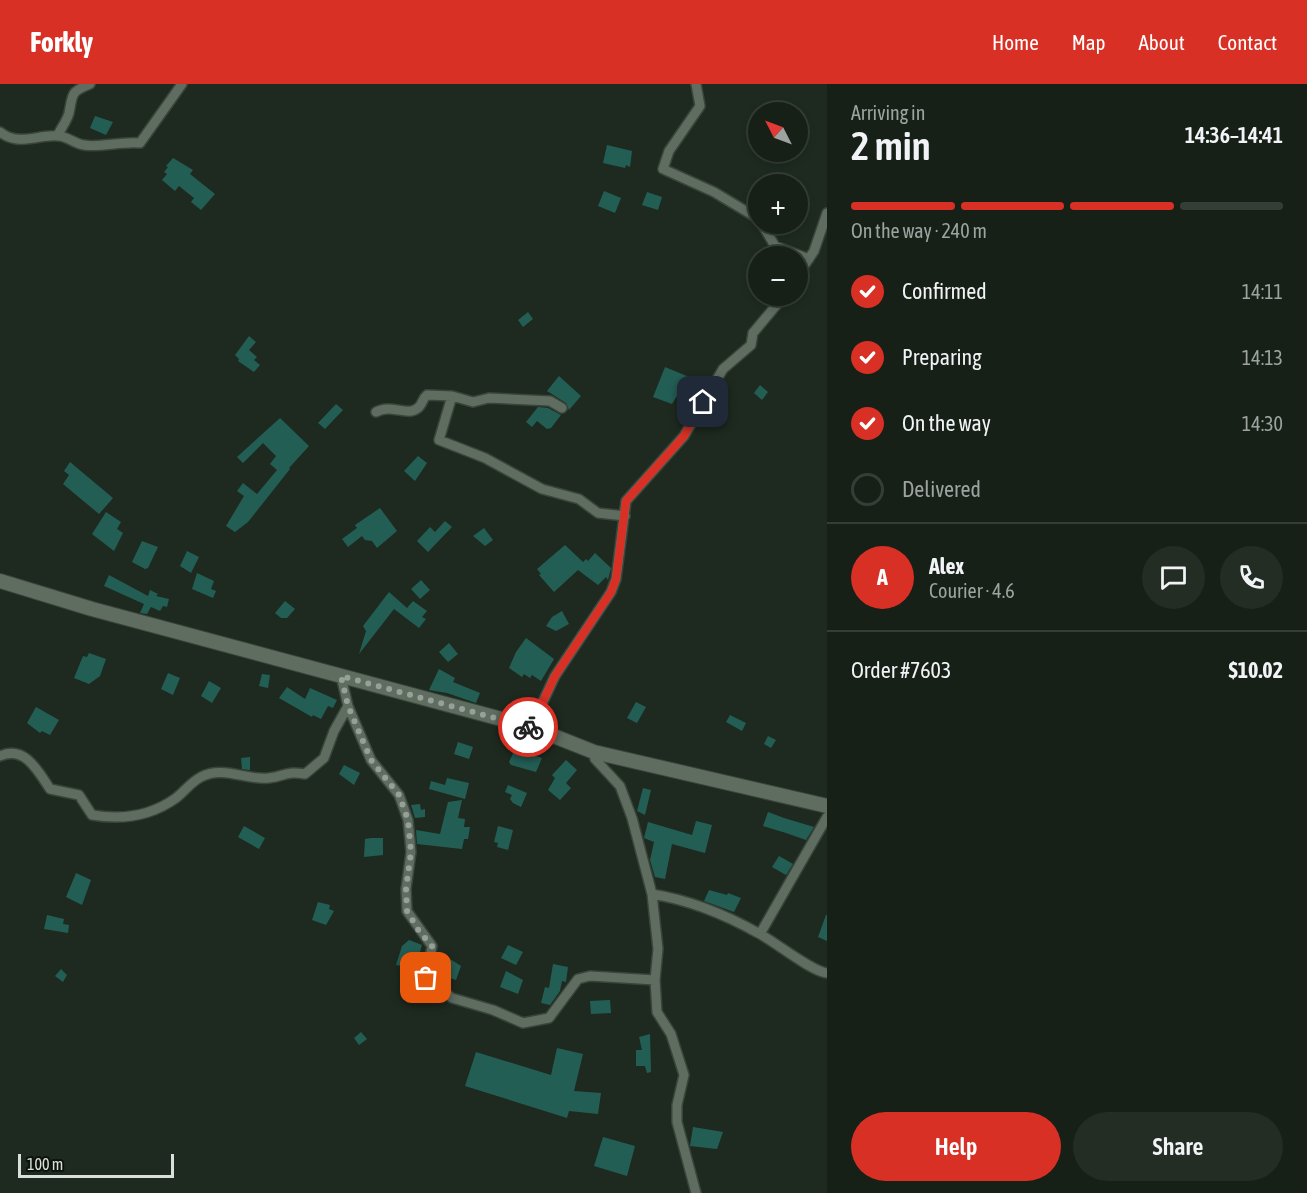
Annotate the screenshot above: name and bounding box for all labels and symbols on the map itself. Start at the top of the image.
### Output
north arrow [748,102,808,162]
pin [677,376,728,427]
courier [498,697,558,757]
pin [400,952,451,1003]
scale bar [18,1151,174,1178]

